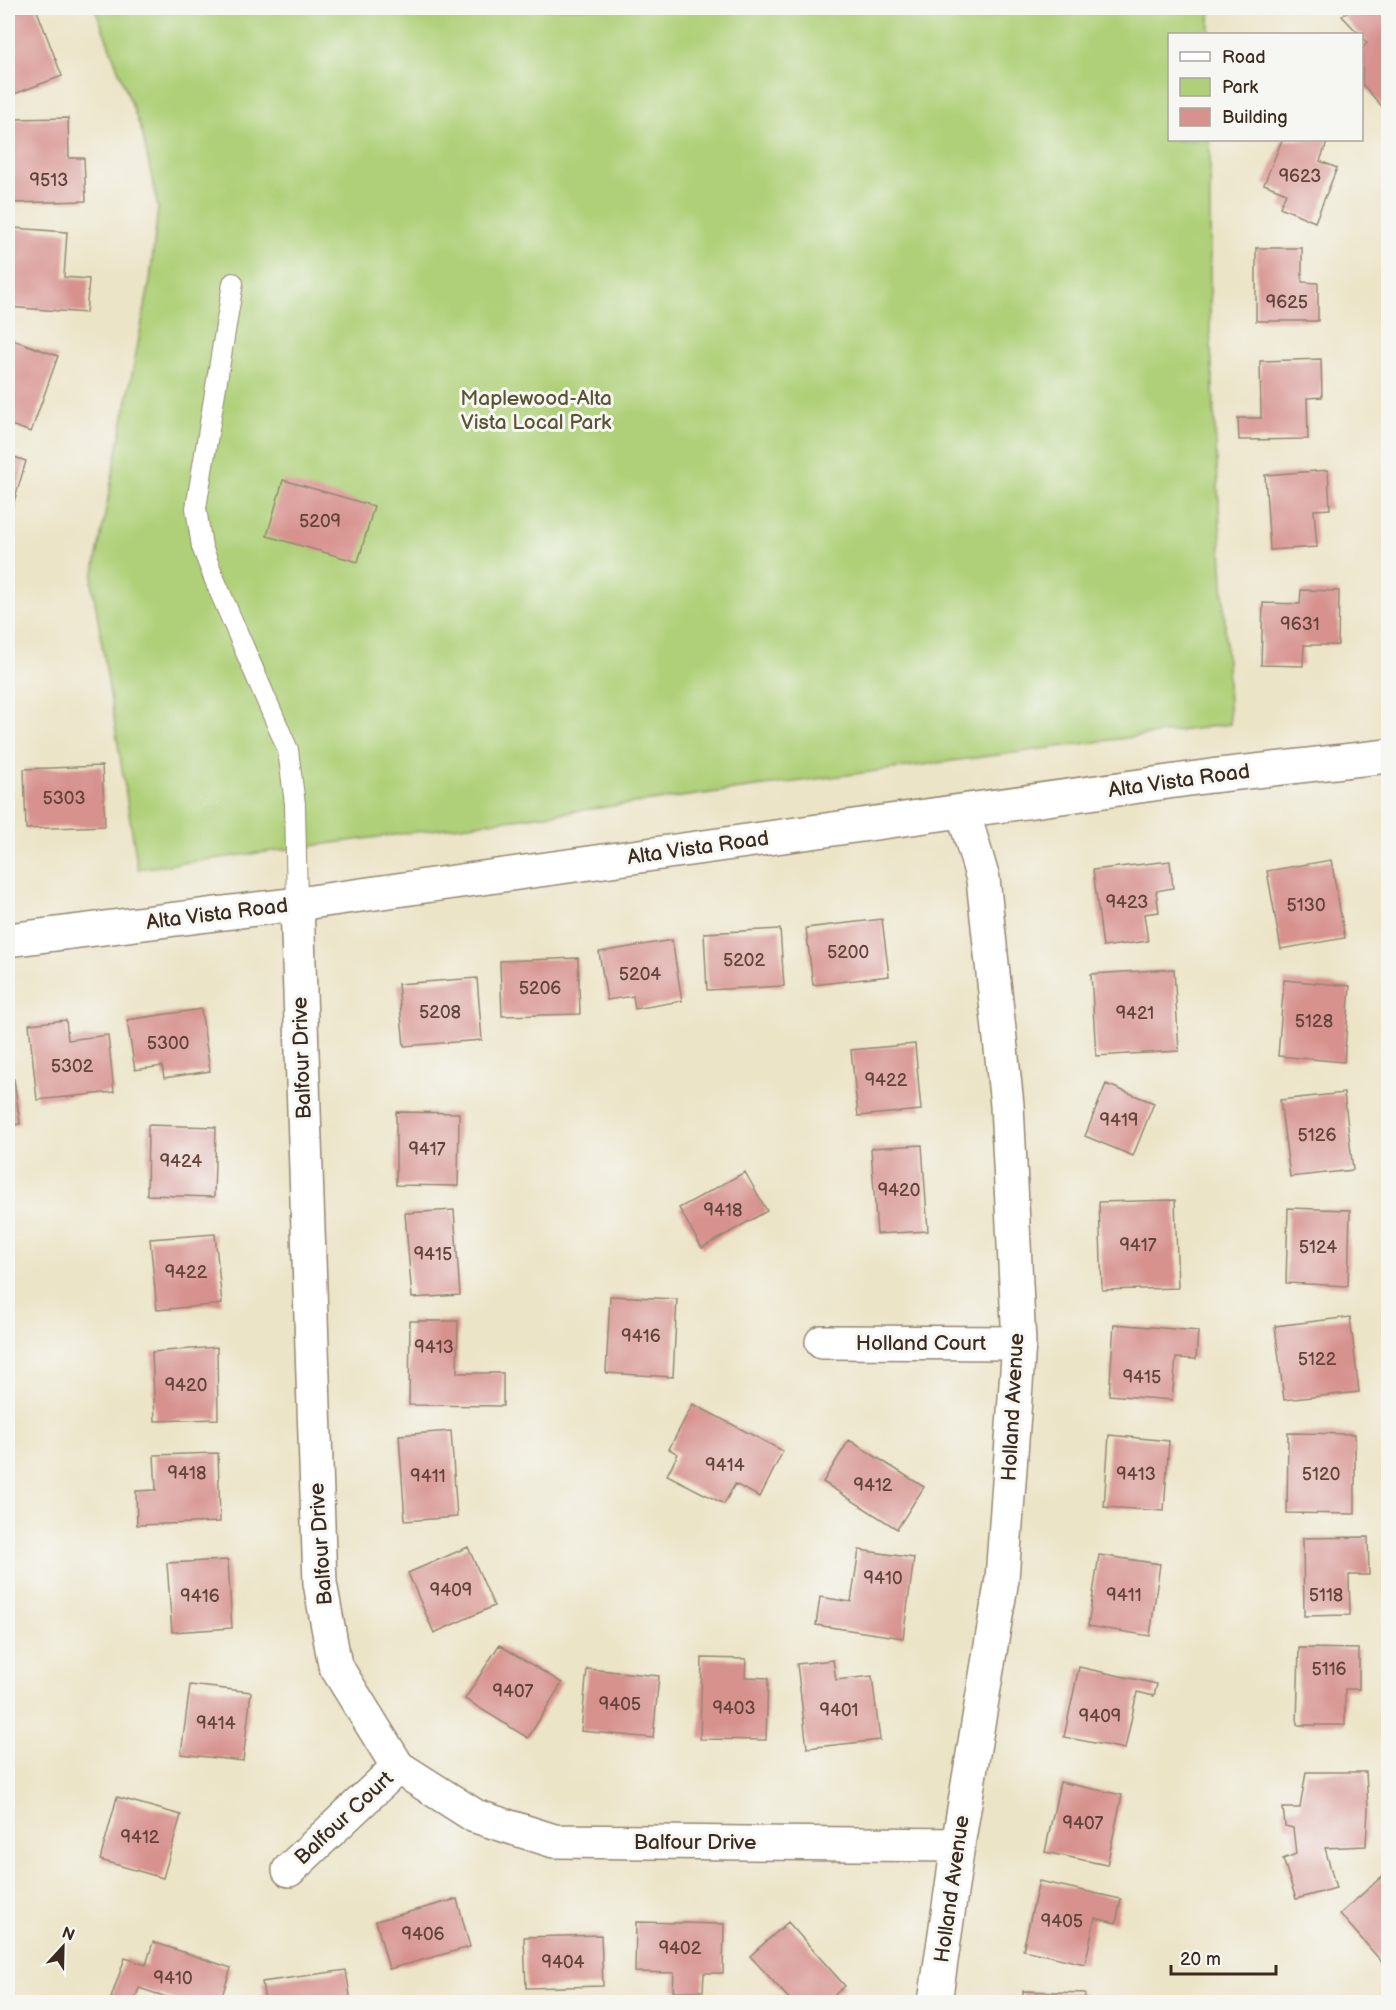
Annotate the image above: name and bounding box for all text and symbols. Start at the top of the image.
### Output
legend [1168,33,1363,141]
text: Road [1222,47,1266,68]
text: Park [1222,77,1258,98]
text: Building [1222,107,1288,128]
house number: 9623 [1279,166,1321,187]
house number: 9513 [30,170,68,191]
house number: 9625 [1266,292,1308,313]
park label: Maplewood-Alta Vista Local Park [460,386,612,435]
house number: 5209 [299,511,341,532]
house number: 9631 [1280,614,1320,635]
street label: Alta Vista Road [1107,759,1251,803]
house number: 5303 [42,788,86,809]
street label: Alta Vista Road [626,826,770,870]
house number: 9423 [1106,892,1148,913]
street label: Alta Vista Road [145,893,289,935]
house number: 5130 [1287,895,1325,916]
house number: 5200 [827,942,869,963]
house number: 5202 [723,950,765,971]
house number: 5204 [619,964,661,985]
house number: 5206 [519,978,561,999]
street label: Balfour Drive [287,996,317,1120]
house number: 5208 [419,1002,461,1023]
house number: 9421 [1116,1003,1154,1024]
house number: 5128 [1295,1011,1333,1032]
house number: 5300 [147,1033,189,1054]
house number: 5302 [51,1056,94,1077]
house number: 9422 [865,1070,908,1091]
house number: 9419 [1100,1110,1138,1131]
house number: 5126 [1298,1125,1336,1146]
house number: 9417 [408,1139,446,1160]
house number: 9424 [160,1151,202,1172]
house number: 9420 [878,1180,920,1201]
house number: 9418 [704,1200,742,1221]
house number: 9417 [1119,1235,1157,1256]
house number: 5124 [1299,1237,1337,1258]
house number: 9415 [414,1244,452,1265]
house number: 9422 [165,1262,208,1283]
house number: 9416 [621,1326,661,1347]
street label: Holland Court [856,1331,987,1356]
street label: Holland Avenue [997,1332,1029,1482]
house number: 9413 [414,1337,454,1358]
house number: 5122 [1298,1349,1337,1370]
house number: 9415 [1123,1367,1161,1388]
house number: 9420 [165,1375,207,1396]
house number: 9414 [705,1455,745,1476]
house number: 9418 [168,1463,206,1484]
house number: 9413 [1116,1464,1156,1485]
house number: 5120 [1302,1464,1340,1485]
house number: 9411 [410,1466,446,1487]
house number: 9412 [854,1475,893,1496]
street label: Balfour Drive [304,1482,338,1606]
house number: 9410 [864,1568,902,1589]
house number: 9409 [430,1580,472,1601]
house number: 9411 [1106,1585,1142,1606]
house number: 5118 [1309,1585,1343,1606]
house number: 9416 [180,1586,220,1607]
house number: 5116 [1311,1659,1347,1680]
house number: 9407 [493,1681,534,1702]
house number: 9405 [599,1694,641,1715]
house number: 9403 [712,1698,756,1719]
house number: 9401 [820,1700,858,1721]
house number: 9409 [1079,1706,1121,1727]
house number: 9414 [196,1713,236,1734]
street label: Balfour Court [289,1766,399,1870]
house number: 9407 [1063,1813,1104,1834]
street label: Holland Avenue [929,1814,975,1964]
house number: 9412 [121,1827,160,1848]
street label: Balfour Drive [634,1830,756,1855]
house number: 9405 [1041,1911,1083,1932]
north arrow [33,1917,93,1977]
text: N [59,1923,77,1946]
house number: 9406 [402,1924,444,1945]
house number: 9402 [659,1938,702,1959]
scale bar [1171,1938,1276,1976]
text: 20 m [1180,1949,1221,1970]
house number: 9404 [542,1952,584,1973]
house number: 9410 [154,1968,192,1989]

